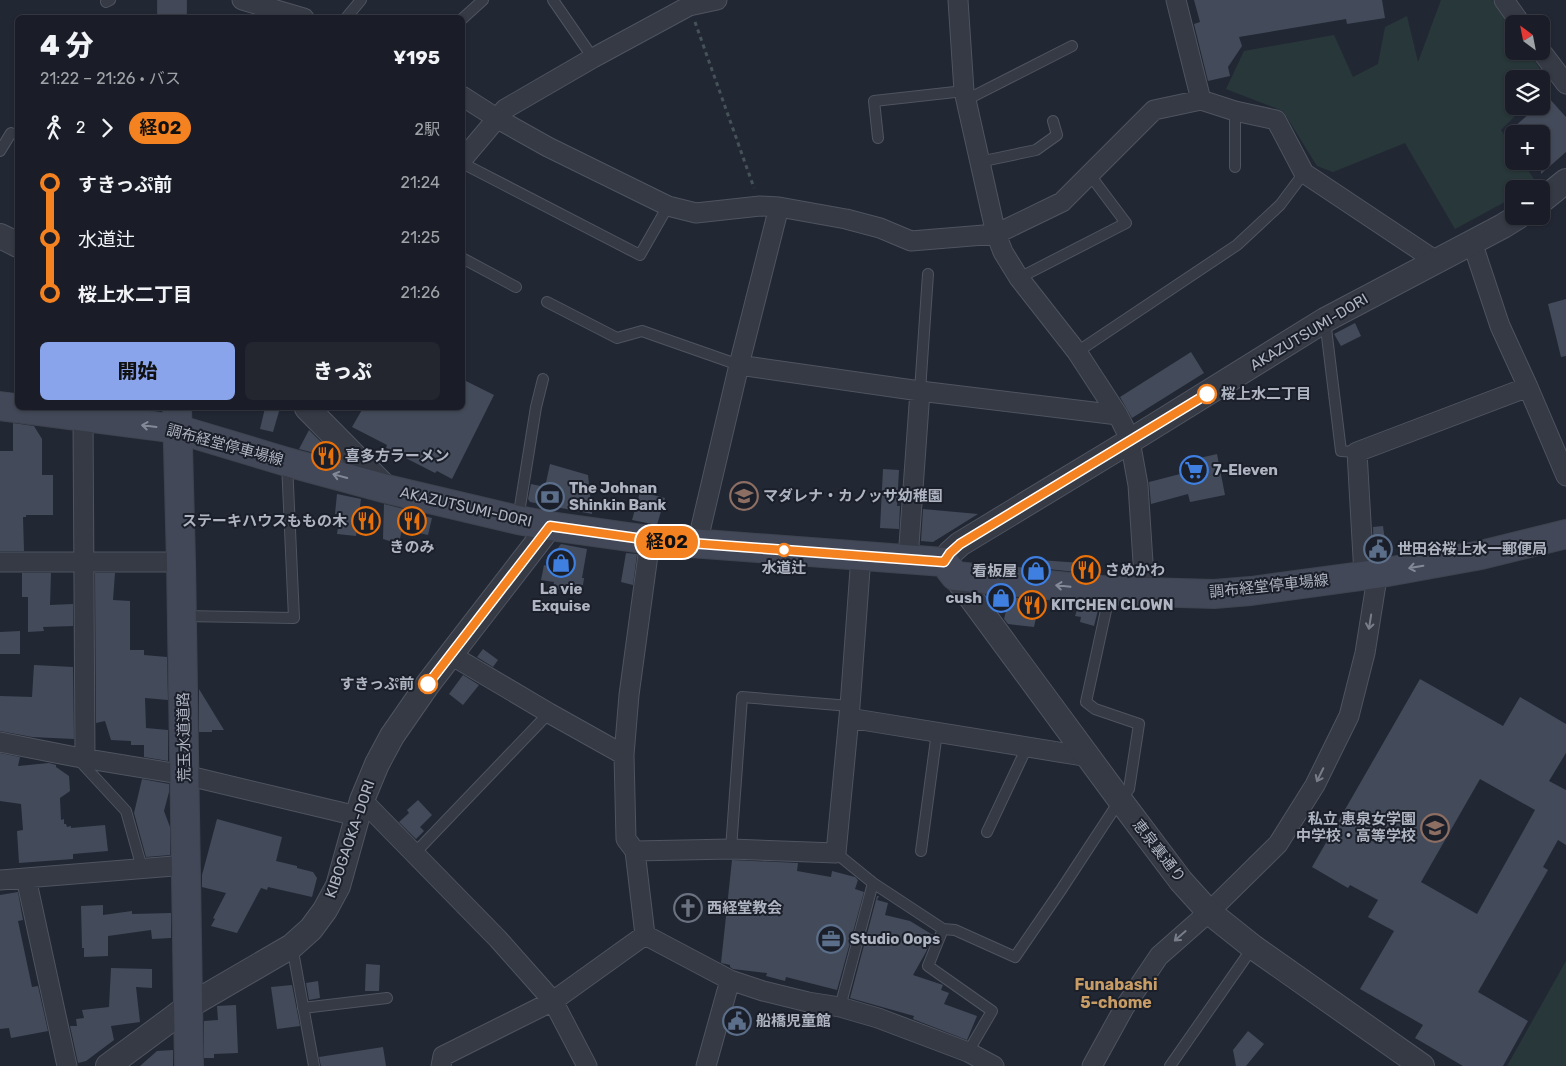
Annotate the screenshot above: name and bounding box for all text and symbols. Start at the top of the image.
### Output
north arrow [1505,15,1550,60]
map controls [1505,15,1550,225]
text: 4 分 [40,29,93,62]
text: ¥195 [393,46,440,69]
text: 21:22 – 21:26 · バス [40,69,181,88]
button: layers [1505,70,1550,115]
icon: walk [40,114,68,142]
icon: forward [93,114,121,142]
text: 経02 [139,117,181,139]
text: 2 [76,118,85,137]
text: 2駅 [415,120,440,139]
button: + [1505,125,1550,170]
text: すきっぷ前 [78,173,172,196]
text: 21:24 [400,173,440,192]
button: − [1505,180,1550,225]
text: 水道辻 [78,228,135,251]
text: 21:25 [401,228,440,247]
text: 桜上水二丁目 [78,283,192,306]
text: 21:26 [401,283,440,302]
street label: AKAZUTSUMI-DORI [1247,290,1371,374]
button: 開始 [40,342,235,400]
button: きっぷ [245,342,440,400]
marker: 桜上水二丁目 [1197,384,1217,404]
place label: 桜上水二丁目 [1221,385,1311,403]
one-way arrow [142,421,158,431]
street label: 調布経堂停車場線 [165,421,285,469]
restaurant icon: 喜多方ラーメン [311,441,341,471]
place label: 喜多方ラーメン [345,447,449,465]
supermarket icon: 7-Eleven [1179,455,1209,485]
place label: 7-Eleven [1213,461,1278,479]
one-way arrow [333,471,349,480]
place label: The Johnan Shinkin Bank [569,479,667,514]
school or university icon: マダレナ・カノッサ幼稚園 [729,481,759,511]
bank icon: The Johnan Shinkin Bank [535,482,565,512]
street label: AKAZUTSUMI-DORI [398,483,534,531]
place label: マダレナ・カノッサ幼稚園 [763,487,943,505]
restaurant icon: ステーキハウスももの木 [351,506,381,536]
restaurant icon: きのみ [397,506,427,536]
place label: ステーキハウスももの木 [182,512,347,530]
line badge: 経02 [638,526,696,558]
text: 経02 [646,531,688,553]
public building icon: 世田谷桜上水一郵便局 [1363,534,1393,564]
place label: きのみ [389,538,435,556]
place label: 世田谷桜上水一郵便局 [1397,540,1547,558]
marker: 水道辻 [777,543,791,557]
shop icon: La vie Exquise [546,548,576,578]
restaurant icon: さめかわ [1071,555,1101,585]
shop icon: 看板屋 [1021,556,1051,586]
place label: 水道辻 [761,559,807,577]
place label: さめかわ [1105,561,1165,579]
place label: 看板屋 [972,562,1017,580]
one-way arrow [1408,562,1424,572]
street label: 調布経堂停車場線 [1208,571,1330,601]
place label: La vie Exquise [532,580,590,615]
one-way arrow [1055,582,1071,591]
shop icon: cush [986,583,1016,613]
place label: cush [945,589,982,607]
restaurant icon: KITCHEN CLOWN [1017,590,1047,620]
place label: KITCHEN CLOWN [1051,596,1174,614]
one-way arrow [1365,614,1375,630]
marker: すきっぷ前 [418,674,438,694]
place label: すきっぷ前 [340,675,414,693]
street label: 荒玉水道道路 [174,692,194,782]
one-way arrow [1315,767,1324,782]
street label: KIBOGAOKA-DORI [321,778,379,900]
place label: 私立 恵泉女学園 中学校・高等学校 [1296,810,1416,845]
school or university icon: 私立 恵泉女学園 中学校・高等学校 [1420,813,1450,843]
street label: 恵泉裏通り [1129,816,1189,886]
church icon: 西経堂教会 [673,893,703,923]
place label: 西経堂教会 [707,899,782,917]
office icon: Studio Oops [816,924,846,954]
place label: Studio Oops [850,930,940,948]
one-way arrow [1174,931,1187,942]
district label: Funabashi 5-chome [1074,975,1158,1012]
public building icon: 船橋児童館 [722,1006,752,1036]
place label: 船橋児童館 [756,1012,831,1030]

